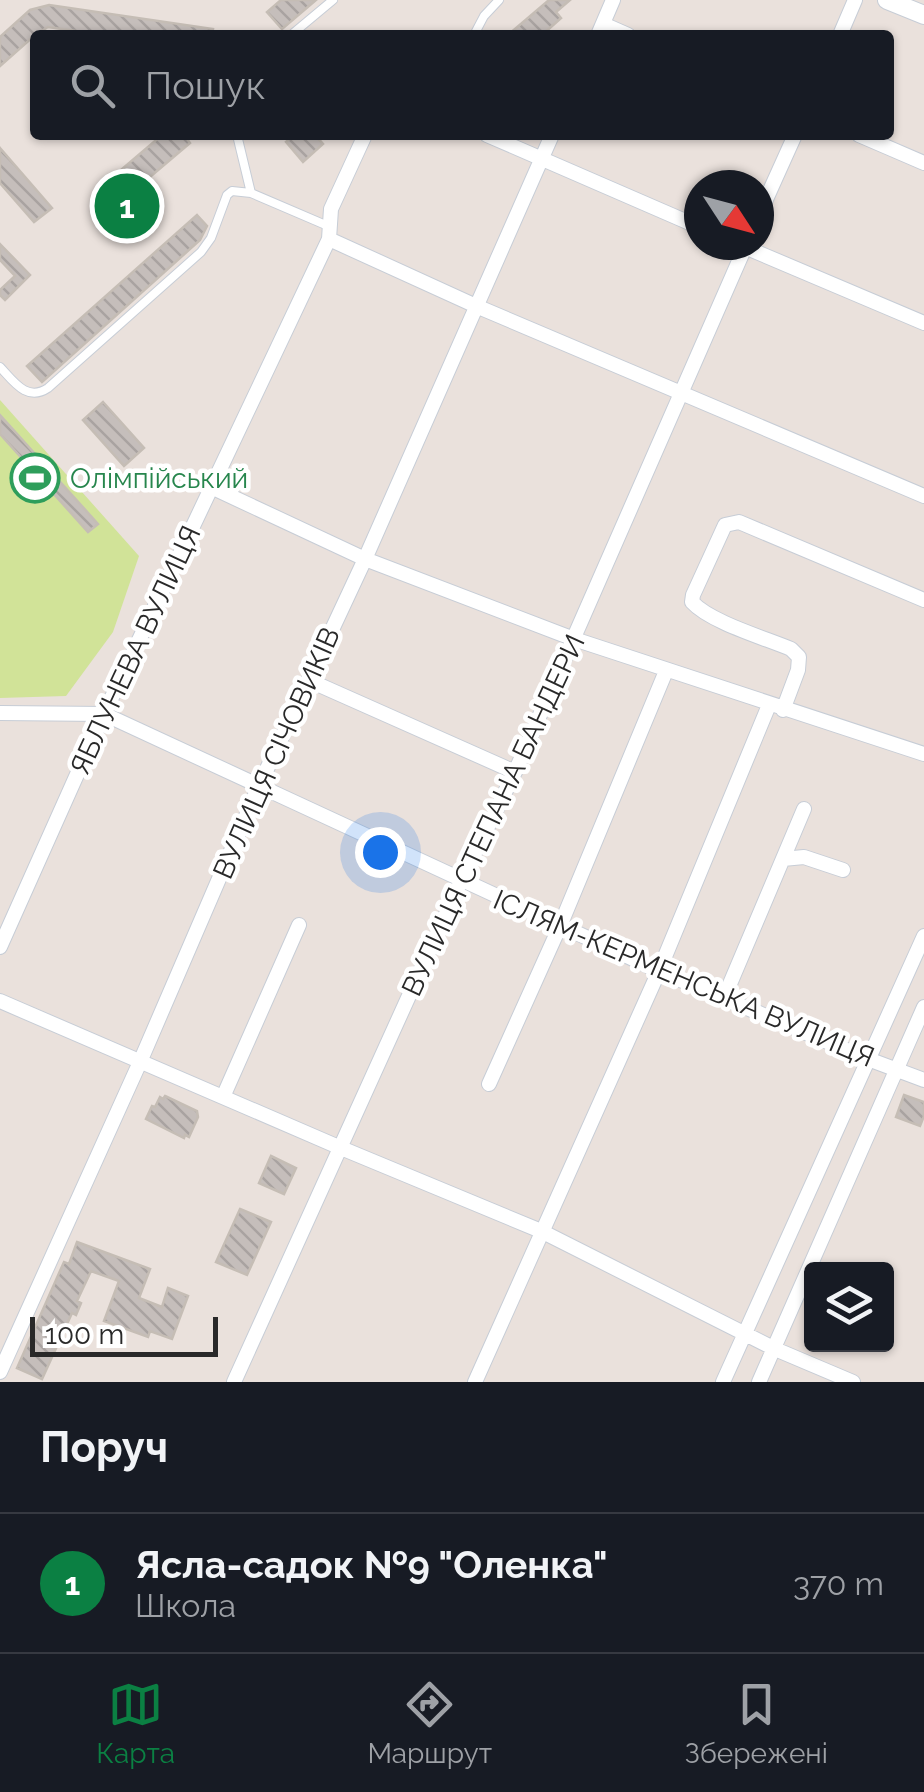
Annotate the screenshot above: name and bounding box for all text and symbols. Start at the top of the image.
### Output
search box [30,30,894,140]
icon: search [65,58,120,113]
text: Пошук [145,63,265,108]
pin: 1 [94,168,160,244]
north arrow [684,170,774,260]
sports icon: Олімпійський [9,452,61,504]
place label: Олімпійський [70,462,248,495]
street label: ЯБЛУНЕВА ВУЛИЦЯ [63,521,208,780]
street label: ВУЛИЦЯ СІЧОВИКІВ [206,622,347,884]
street label: ВУЛИЦЯ СТЕПАНА БАНДЕРИ [395,629,592,1001]
your location [355,827,406,878]
street label: ІСЛЯМ-КЕРМЕНСЬКА ВУЛИЦЯ [488,883,879,1074]
map controls [804,1262,894,1352]
button: layers [804,1262,894,1352]
scale bar [30,1312,218,1356]
text: 100 m [45,1318,124,1351]
text: Поруч [40,1423,168,1472]
text: Ясла-садок №9 "Оленка" [135,1542,608,1587]
text: 1 [65,1565,80,1602]
text: 370 m [793,1565,884,1602]
text: Школа [135,1587,236,1624]
tab: Карта [96,1677,175,1770]
tab: Маршрут [367,1677,492,1770]
tab: Збережені [684,1677,828,1770]

